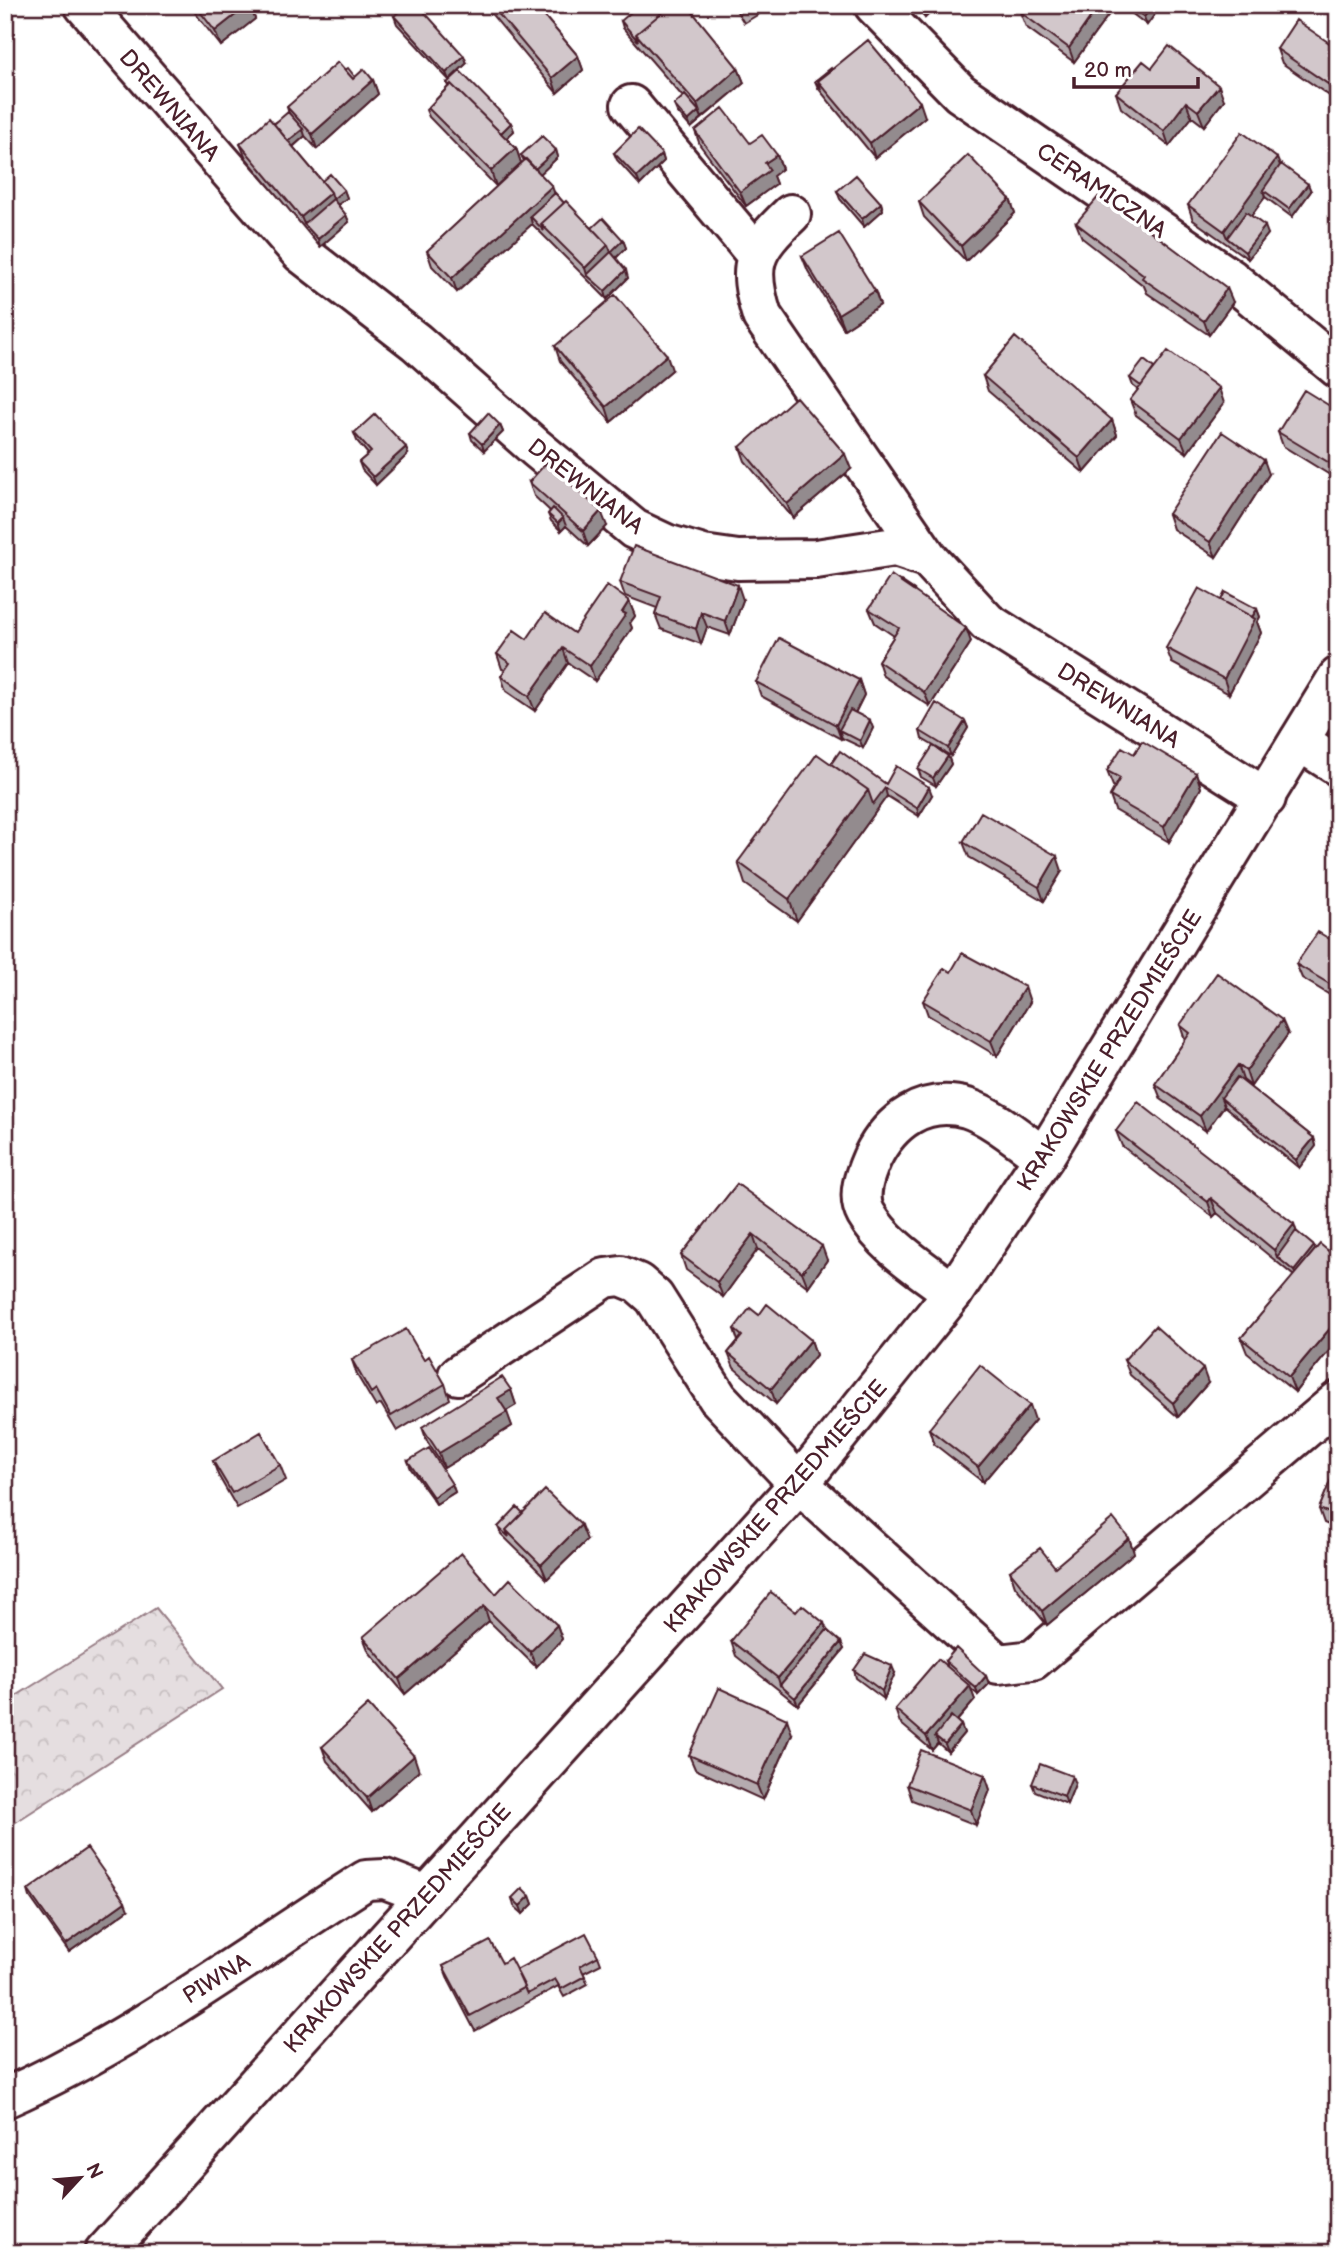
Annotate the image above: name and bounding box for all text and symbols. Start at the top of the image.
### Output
street label: DREWNIANA [113,44,226,168]
scale bar [1074,46,1198,90]
text: 20 m [1084,58,1132,83]
street label: CERAMICZNA [1031,137,1173,245]
street label: DREWNIANA [522,433,650,541]
street label: DREWNIANA [1052,657,1186,755]
street label: KRAKOWSKIE PRZEDMIEŚCIE [1011,905,1208,1196]
street label: KRAKOWSKIE PRZEDMIEŚCIE [658,1374,893,1639]
street label: KRAKOWSKIE PRZEDMIEŚCIE [278,1798,517,2059]
street label: PIWNA [178,1947,256,2010]
north arrow [46,2142,116,2212]
text: N [80,2160,107,2183]

